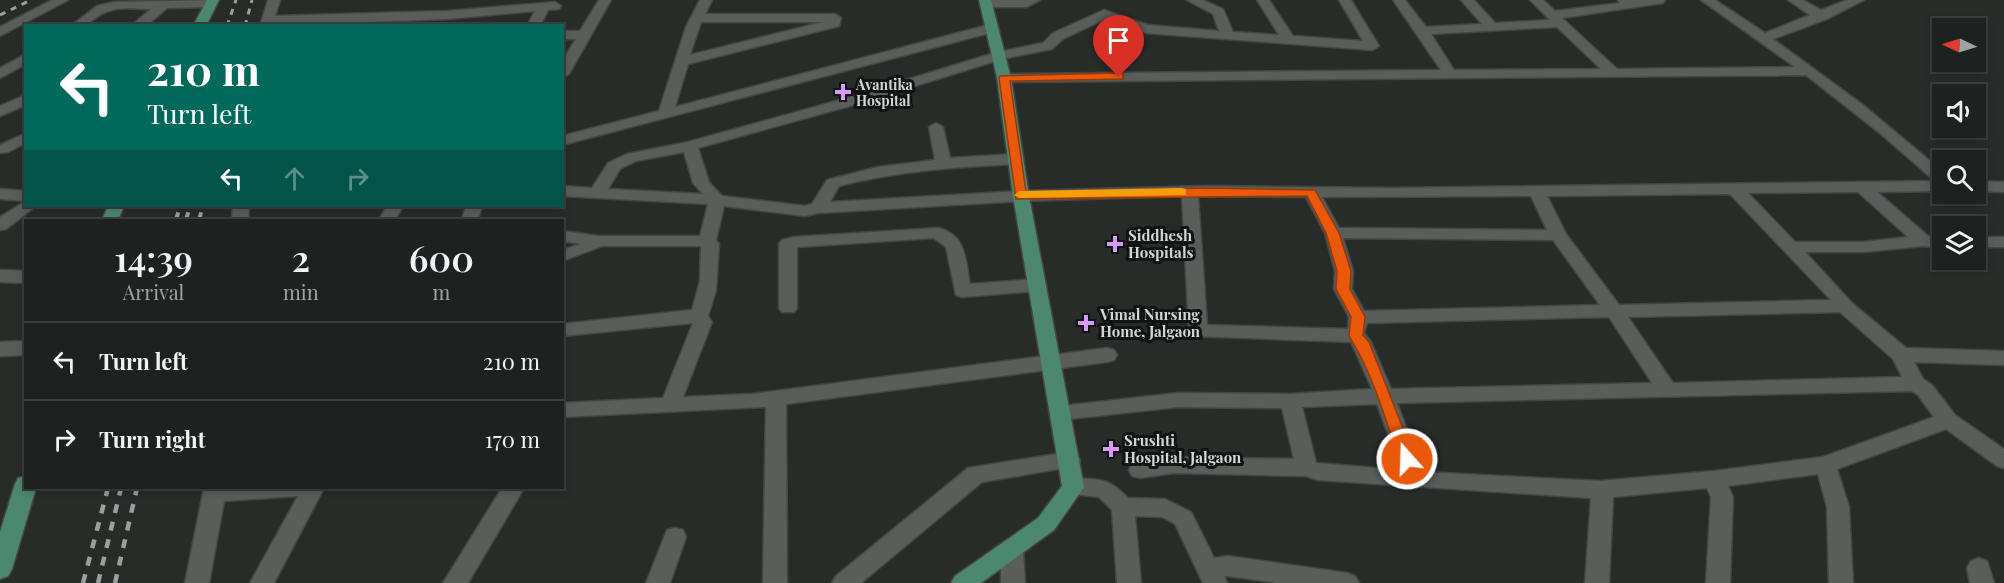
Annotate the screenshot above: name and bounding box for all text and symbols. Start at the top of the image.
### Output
pin [1093,15,1144,77]
north arrow [1932,18,1986,72]
map controls [1932,18,1986,270]
icon: arrive [1102,24,1135,57]
text: 210 m [147,41,260,97]
icon: left [48,48,126,126]
place label: Avantika Hospital [855,75,914,110]
marker: Avantika Hospital [834,83,852,101]
button: sound [1932,84,1986,138]
text: Turn left [147,95,251,131]
button: search [1932,150,1986,204]
icon: left [215,162,248,195]
icon: ahead [278,162,311,195]
icon: right [341,162,374,195]
button: layers [1932,216,1986,270]
place label: Siddhesh Hospitals [1128,225,1194,262]
text: 14:39 [114,233,193,281]
text: 2 [292,233,310,281]
text: 600 [409,233,474,281]
marker: Siddhesh Hospitals [1106,235,1124,253]
text: Arrival [123,278,184,305]
text: min [283,278,319,305]
text: m [432,278,450,305]
place label: Vimal Nursing Home, Jalgaon [1099,304,1201,341]
marker: Vimal Nursing Home, Jalgaon [1077,314,1095,332]
icon: left [48,345,81,378]
text: Turn left [99,346,188,376]
text: 210 m [483,346,540,376]
icon: right [48,423,81,456]
text: Turn right [99,424,205,454]
text: 170 m [485,424,540,454]
position arrow [1375,427,1439,491]
place label: Srushti Hospital, Jalgaon [1124,430,1242,467]
marker: Srushti Hospital, Jalgaon [1102,440,1120,458]

